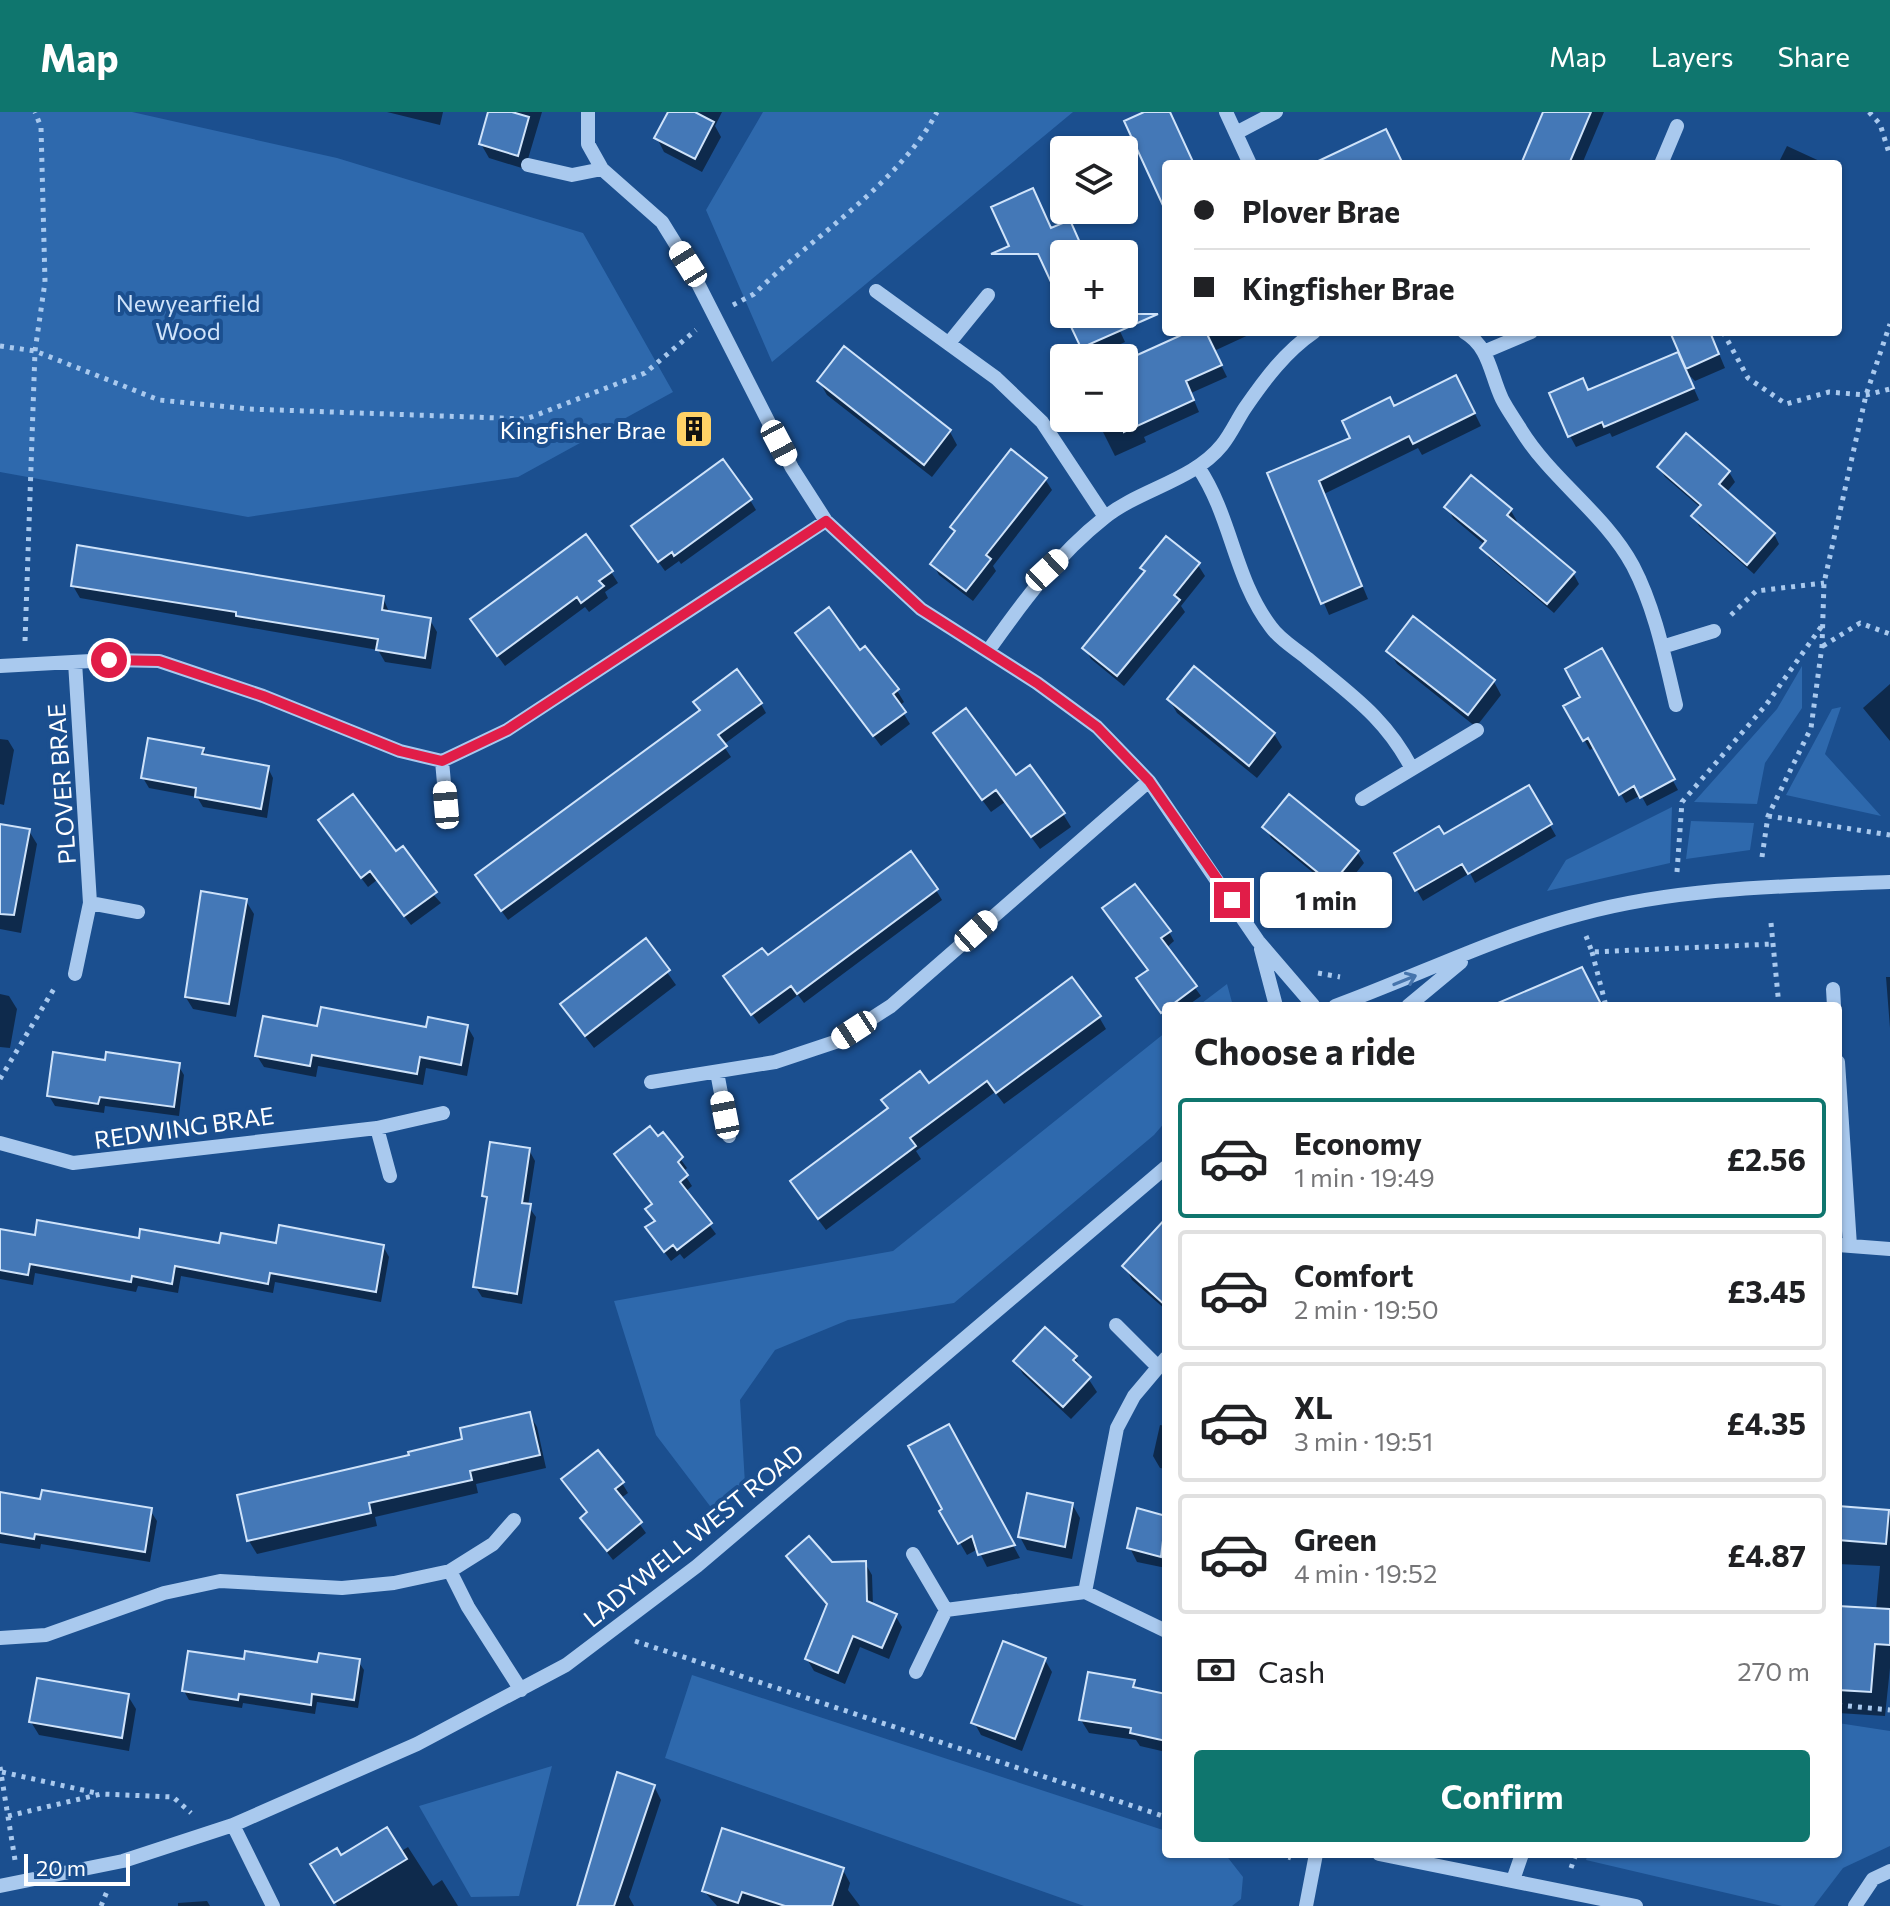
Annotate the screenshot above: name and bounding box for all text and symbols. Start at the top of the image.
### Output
text: Map [40,33,119,80]
text: Map [1549,39,1607,73]
text: Layers [1651,39,1733,73]
text: Share [1777,39,1850,73]
map controls [1050,136,1138,432]
button: layers [1050,136,1138,224]
text: Plover Brae [1242,192,1400,229]
car [665,237,711,291]
button: + [1050,240,1138,328]
text: Kingfisher Brae [1242,269,1455,306]
park label: Newyearfield Wood [116,288,260,345]
button: − [1050,344,1138,432]
building icon: Kingfisher Brae [673,408,715,450]
place label: Kingfisher Brae [500,415,666,444]
car [757,416,801,470]
car [1021,545,1073,595]
route start [91,642,127,678]
street label: PLOVER BRAE [41,703,81,865]
car [432,780,460,830]
callout: 1 min [1260,872,1392,928]
route end [1214,882,1250,918]
text: 1 min [1295,884,1357,915]
car [950,906,1002,956]
one-way arrow [1392,971,1417,986]
car [827,1007,881,1053]
text: Choose a ride [1194,1028,1415,1072]
car [709,1089,741,1141]
street label: REDWING BRAE [92,1100,276,1154]
icon: car [1198,1122,1270,1194]
text: Economy [1294,1124,1422,1161]
text: £2.56 [1727,1140,1806,1177]
text: 1 min · 19:49 [1294,1161,1435,1192]
icon: car [1198,1254,1270,1326]
text: Comfort [1294,1256,1413,1293]
text: £3.45 [1727,1272,1806,1309]
text: 2 min · 19:50 [1294,1293,1439,1324]
icon: car [1198,1386,1270,1458]
text: XL [1294,1388,1333,1425]
text: £4.35 [1727,1404,1806,1441]
text: 3 min · 19:51 [1294,1425,1433,1456]
street label: LADYWELL WEST ROAD [577,1437,809,1633]
icon: car [1198,1518,1270,1590]
text: Green [1294,1520,1377,1557]
text: £4.87 [1727,1536,1806,1573]
text: 4 min · 19:52 [1294,1557,1437,1588]
icon: cash [1194,1648,1238,1692]
text: Cash [1258,1652,1325,1689]
text: 270 m [1737,1655,1810,1686]
button: Confirm [1194,1750,1810,1842]
scale bar [24,1850,130,1886]
text: 20 m [36,1854,86,1881]

